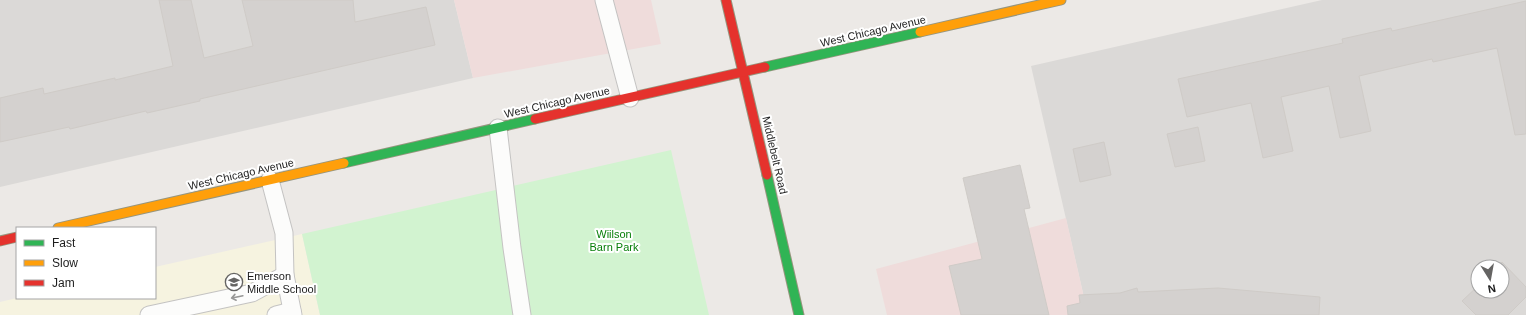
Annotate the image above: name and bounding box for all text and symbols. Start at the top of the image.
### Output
street label: West Chicago Avenue [819,13,927,49]
street label: West Chicago Avenue [503,84,611,120]
street label: Middlebelt Road [760,115,790,195]
street label: West Chicago Avenue [187,156,295,192]
legend [16,227,156,299]
park label: Wiilson Barn Park [590,228,639,253]
text: Fast [52,236,76,250]
text: Slow [52,256,78,270]
north arrow [1470,259,1510,299]
place label: Emerson Middle School [247,270,316,295]
school or university icon: Emerson Middle School [224,272,244,292]
text: Jam [52,276,75,290]
text: N [1487,282,1497,295]
one-way arrow [231,293,244,301]

